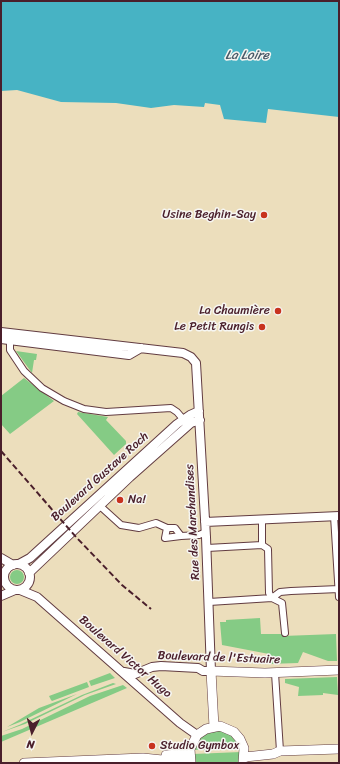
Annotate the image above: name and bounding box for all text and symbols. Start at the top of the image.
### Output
water label: La Loire [225,48,269,64]
place label: Usine Beghin-Say [162,208,256,222]
marker: Usine Beghin-Say [259,210,269,220]
place label: La Chaumière [199,304,270,318]
marker: La Chaumière [273,306,283,316]
place label: Le Petit Rungis [174,320,254,334]
marker: Le Petit Rungis [257,322,267,332]
street label: Boulevard Gustave Roch [48,429,152,525]
street label: Rue des Marchandises [183,464,203,580]
place label: Na! [128,493,146,507]
marker: Na! [115,495,125,505]
street label: Boulevard Victor Hugo [76,613,174,701]
street label: Boulevard de l'Estuaire [157,649,281,667]
north arrow [12,712,52,752]
text: N [26,735,35,754]
place label: Studio Gymbox [160,739,239,753]
marker: Studio Gymbox [147,741,157,751]

